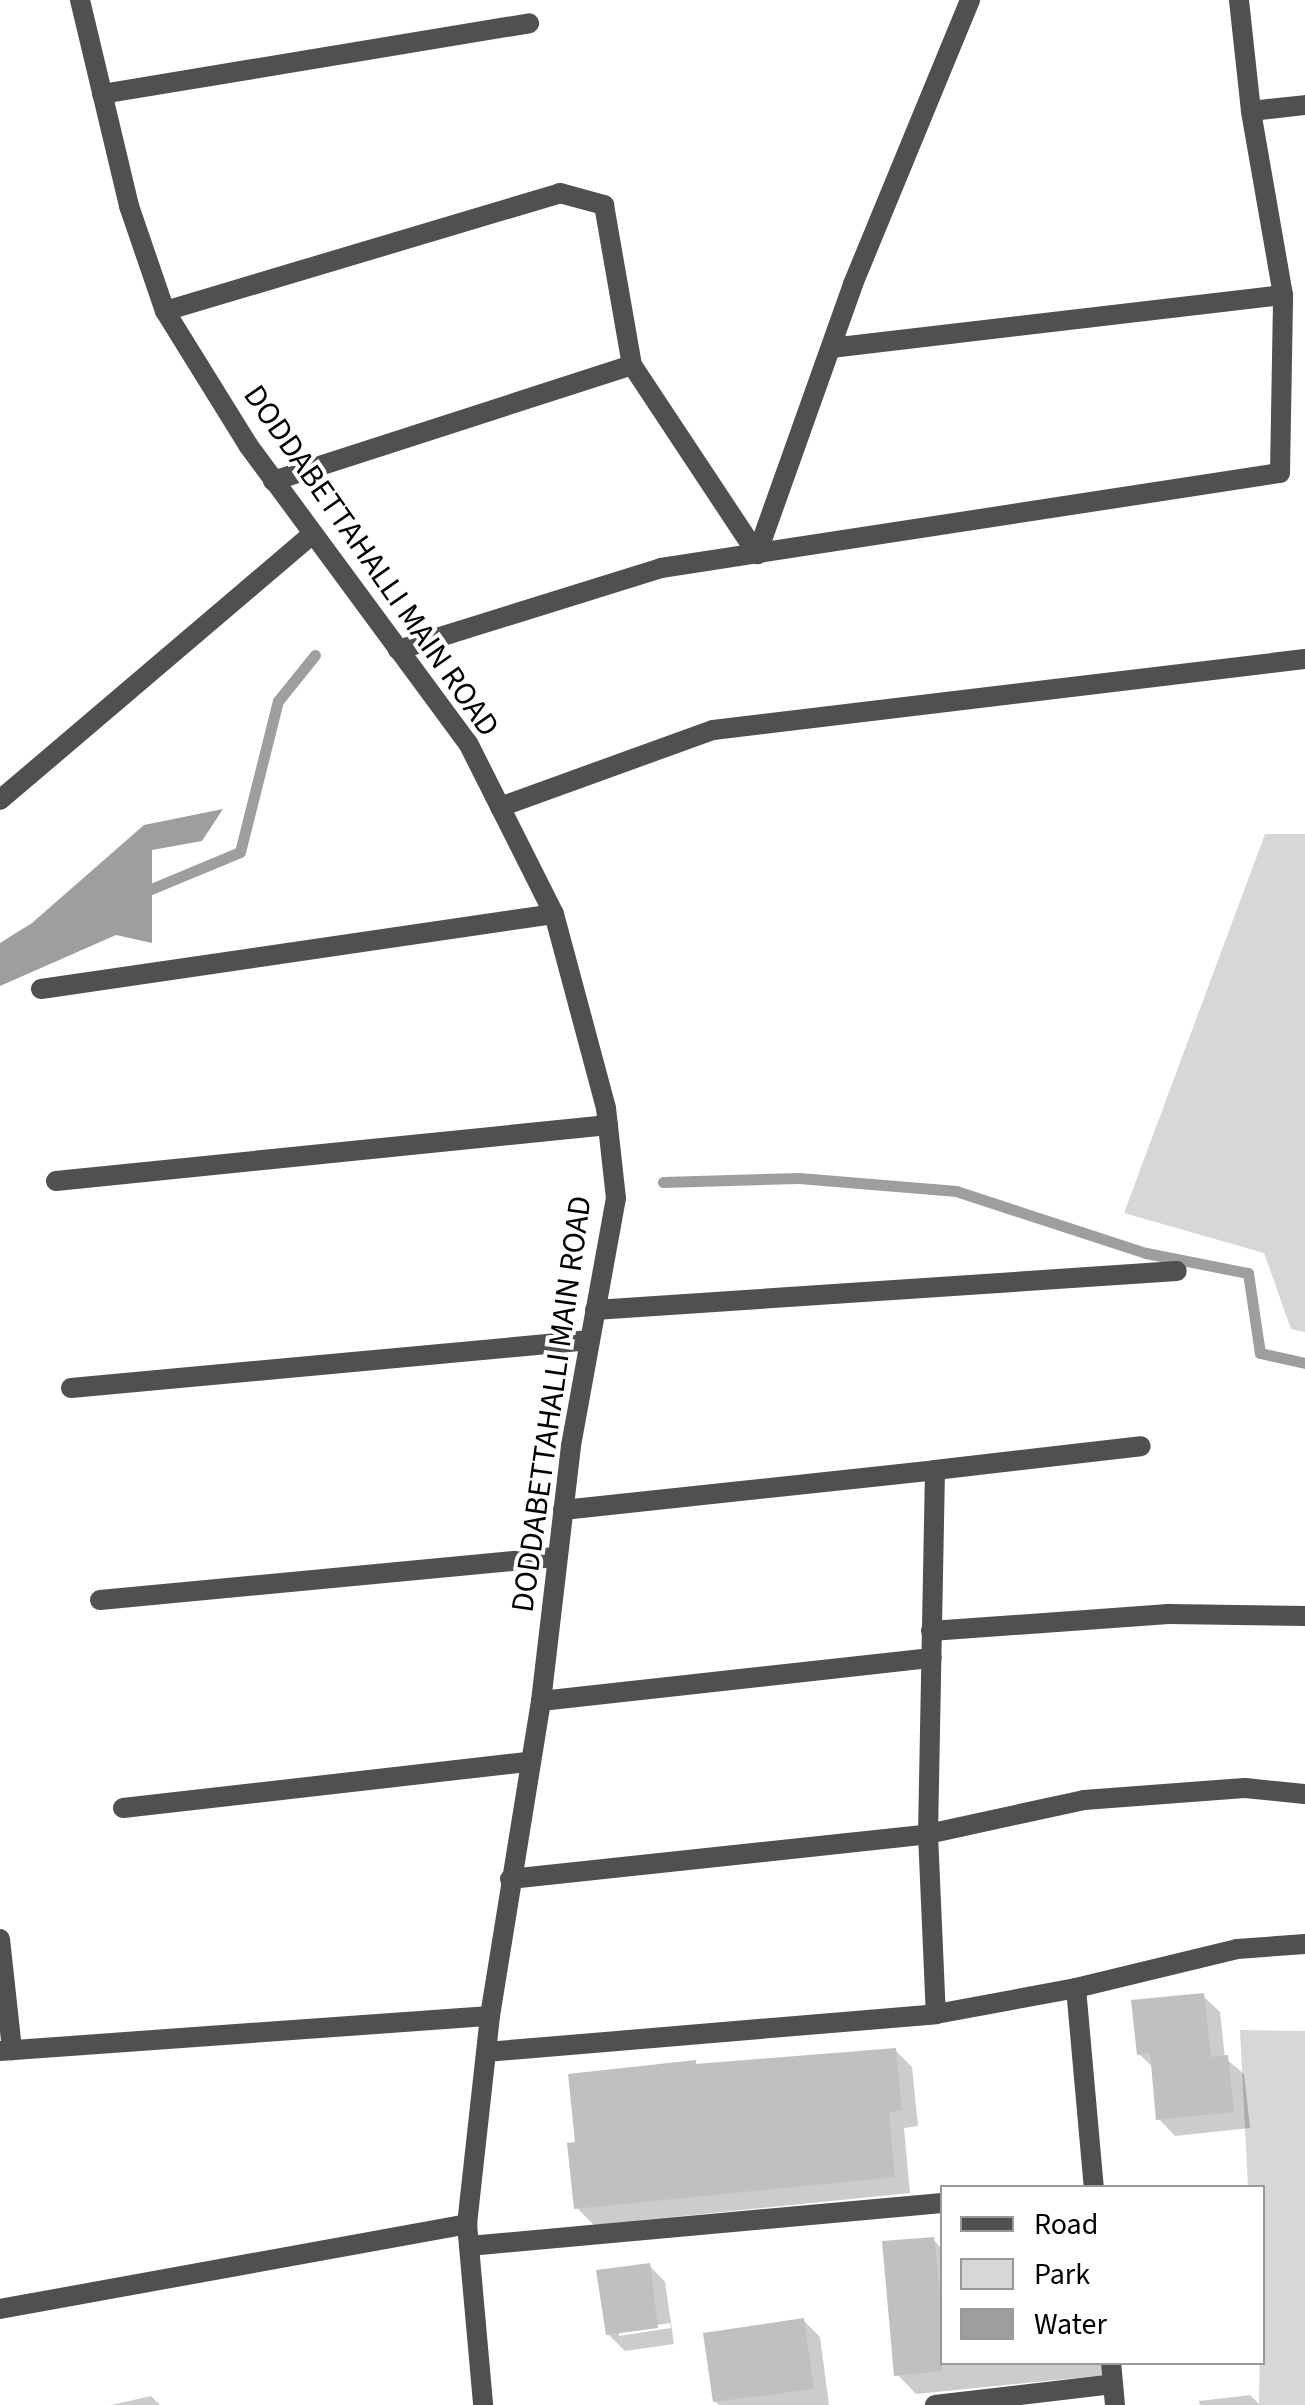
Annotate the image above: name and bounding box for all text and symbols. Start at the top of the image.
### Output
street label: DODDABETTAHALLI MAIN ROAD [235,378,507,744]
street label: DODDABETTAHALLI MAIN ROAD [504,1193,600,1615]
legend [940,2185,1265,2365]
text: Road [1034,2203,1098,2246]
text: Park [1034,2253,1090,2296]
text: Water [1034,2303,1107,2346]

